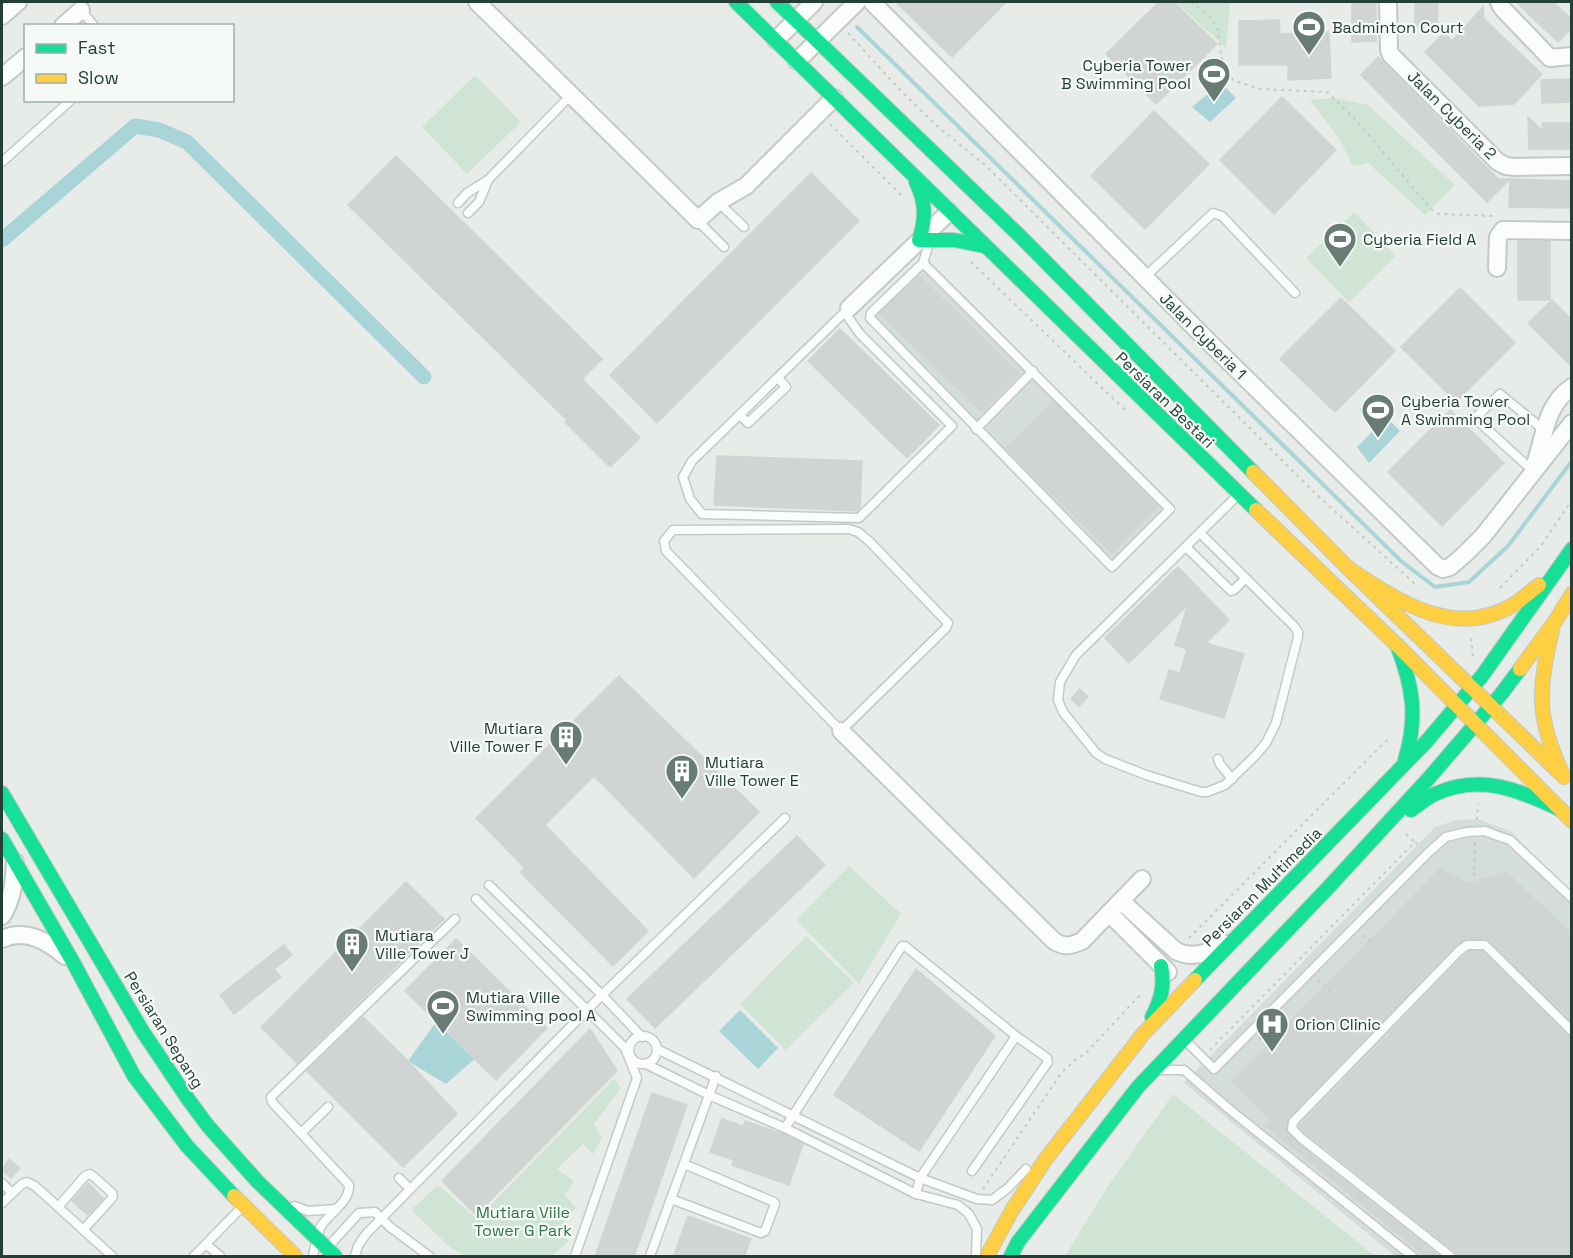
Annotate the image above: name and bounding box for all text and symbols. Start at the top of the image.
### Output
sports icon: Badminton Court [1291,9,1327,56]
place label: Badminton Court [1332,17,1463,38]
legend [24,24,234,102]
text: Fast [78,36,115,59]
place label: Cyberia Tower B Swimming Pool [1061,55,1191,94]
sports icon: Cyberia Tower B Swimming Pool [1196,56,1232,103]
text: Slow [78,66,119,89]
street label: Jalan Cyberia 2 [1403,66,1501,164]
sports icon: Cyberia Field A [1322,221,1358,268]
place label: Cyberia Field A [1363,229,1476,250]
street label: Jalan Cyberia 1 [1155,288,1251,384]
street label: Persiaran Bestari [1111,347,1219,453]
place label: Cyberia Tower A Swimming Pool [1401,391,1530,430]
sports icon: Cyberia Tower A Swimming Pool [1360,392,1396,439]
place label: Mutiara Ville Tower F [450,718,543,757]
building icon: Mutiara Ville Tower F [548,719,584,766]
place label: Mutiara Ville Tower E [705,752,799,791]
building icon: Mutiara Ville Tower E [664,753,700,800]
street label: Persiaran Multimedia [1198,823,1326,951]
place label: Mutiara Ville Tower J [375,925,469,964]
building icon: Mutiara Ville Tower J [334,926,370,973]
street label: Persiaran Sepang [120,968,208,1092]
place label: Mutiara Ville Swimming pool A [466,987,596,1026]
sports icon: Mutiara Ville Swimming pool A [425,988,461,1035]
hospital icon: Orion Clinic [1254,1006,1290,1053]
place label: Orion Clinic [1295,1014,1381,1035]
park label: Mutiara Viile Tower G Park [474,1202,572,1241]

